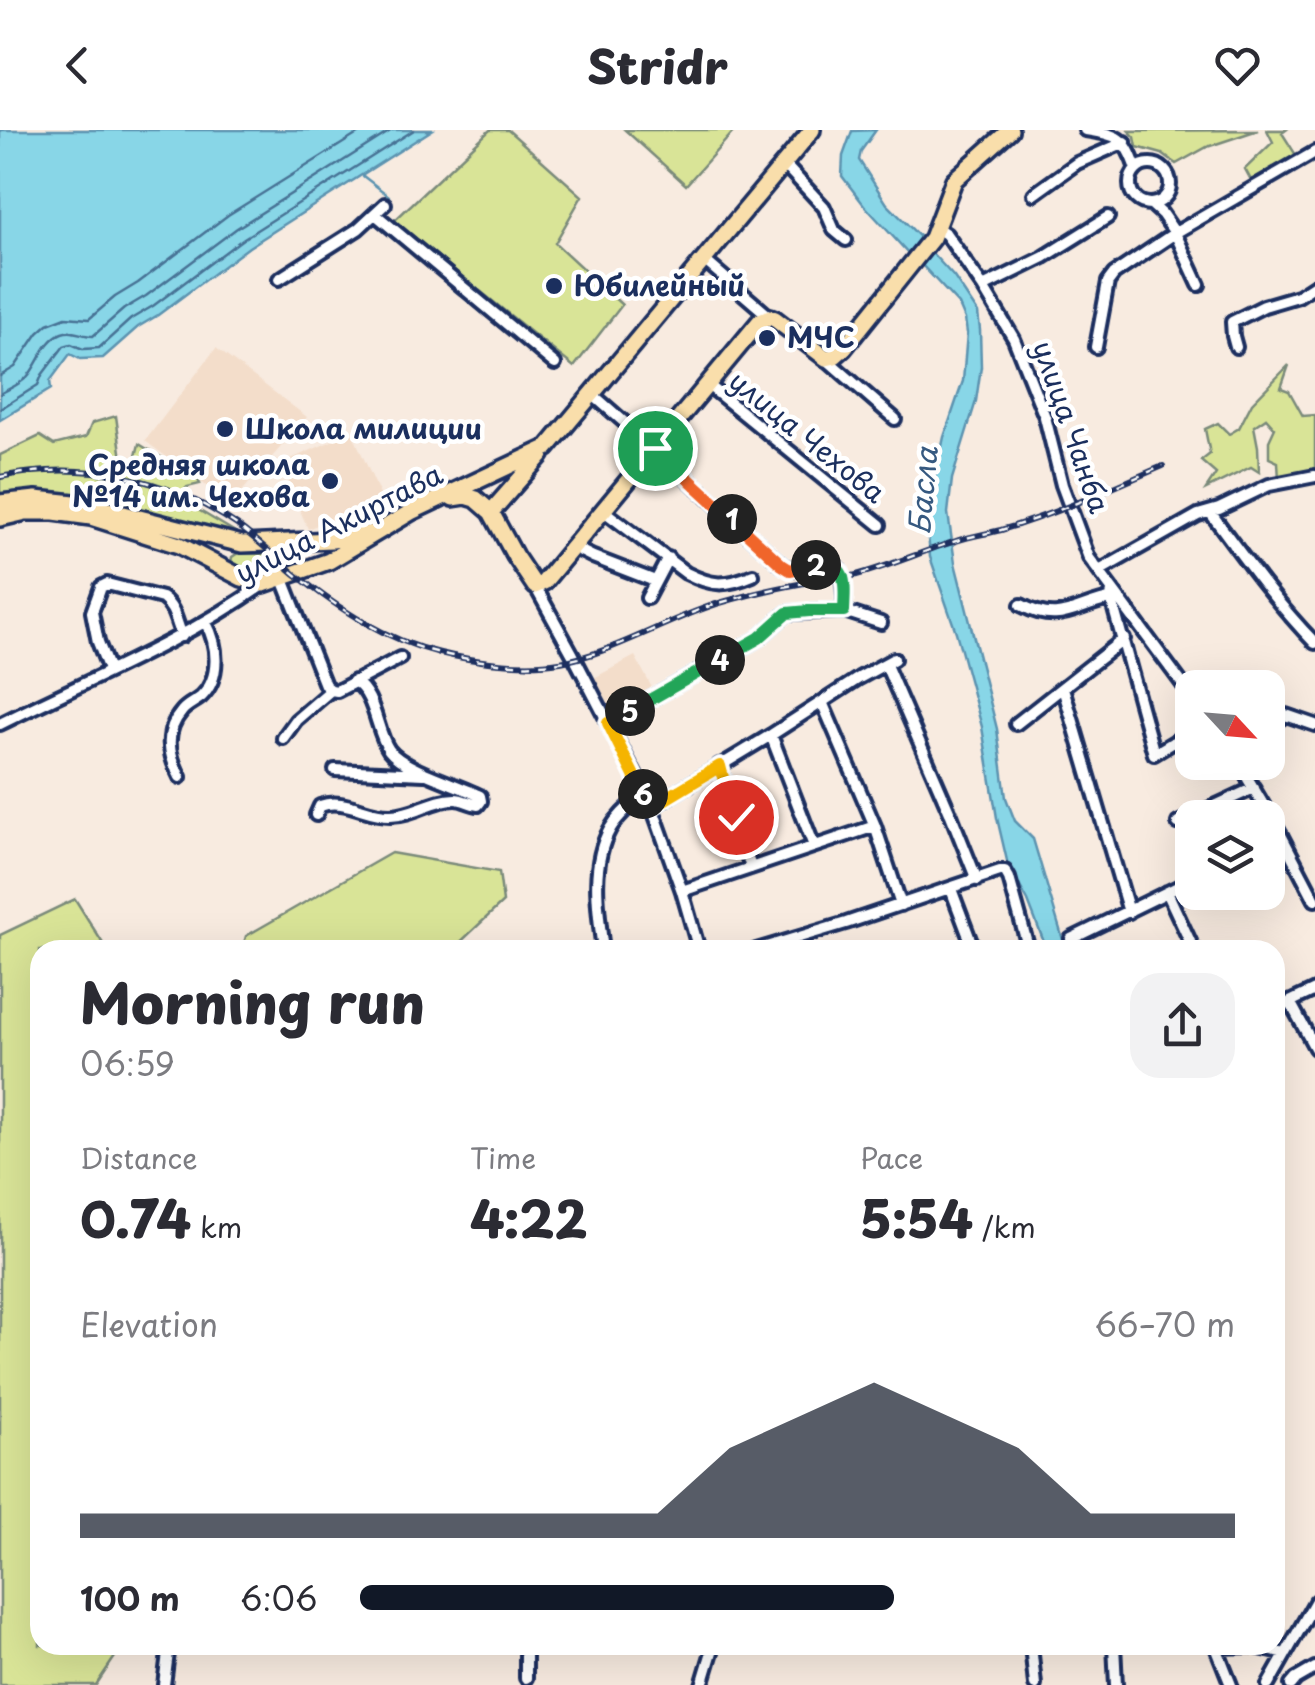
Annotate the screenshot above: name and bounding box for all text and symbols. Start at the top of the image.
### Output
text: Stridr [587,31,728,99]
icon: back [50,38,105,93]
icon: heart [1210,38,1265,93]
place label: Юбилейный [574,263,745,306]
marker: Юбилейный [543,275,565,297]
place label: МЧС [787,315,855,358]
marker: МЧС [756,327,778,349]
street label: улица Чанба [1023,334,1122,519]
street label: улица Чехова [720,359,896,513]
place label: Школа милиции [245,406,482,449]
pin [613,406,698,491]
marker: Школа милиции [214,418,236,440]
icon: arrive [628,421,683,476]
place label: Средняя школа №14 им. Чехова [72,442,310,517]
water label: Басла [895,444,948,537]
street label: улица Акиртава [227,452,450,594]
marker: Средняя школа №14 им. Чехова [319,470,341,492]
pin: 1 [707,494,757,544]
text: 1 [725,497,739,540]
pin: 2 [791,540,841,590]
text: 2 [806,543,826,586]
pin: 4 [695,635,745,685]
text: 4 [710,638,730,681]
north arrow [1175,670,1285,780]
map controls [1175,670,1285,910]
pin: 5 [605,686,655,736]
text: 5 [621,689,639,732]
pin: 6 [618,769,668,819]
text: 6 [633,772,653,815]
pin [694,775,779,860]
icon: check [709,790,764,845]
button: layers [1175,800,1285,910]
text: Morning run [80,960,425,1043]
button: share [1130,973,1235,1078]
text: 06:59 [80,1039,175,1087]
text: Distance [80,1136,198,1179]
text: Time [470,1136,536,1179]
text: Pace [860,1136,923,1179]
text: 0.74 [80,1179,191,1255]
text: 4:22 [470,1179,587,1255]
text: 5:54 [860,1179,973,1255]
text: km [191,1205,242,1248]
text: /km [973,1205,1036,1248]
text: Elevation [80,1300,218,1348]
text: 66–70 m [1094,1300,1235,1348]
text: 100 m [80,1574,180,1622]
text: 6:06 [240,1574,317,1622]

